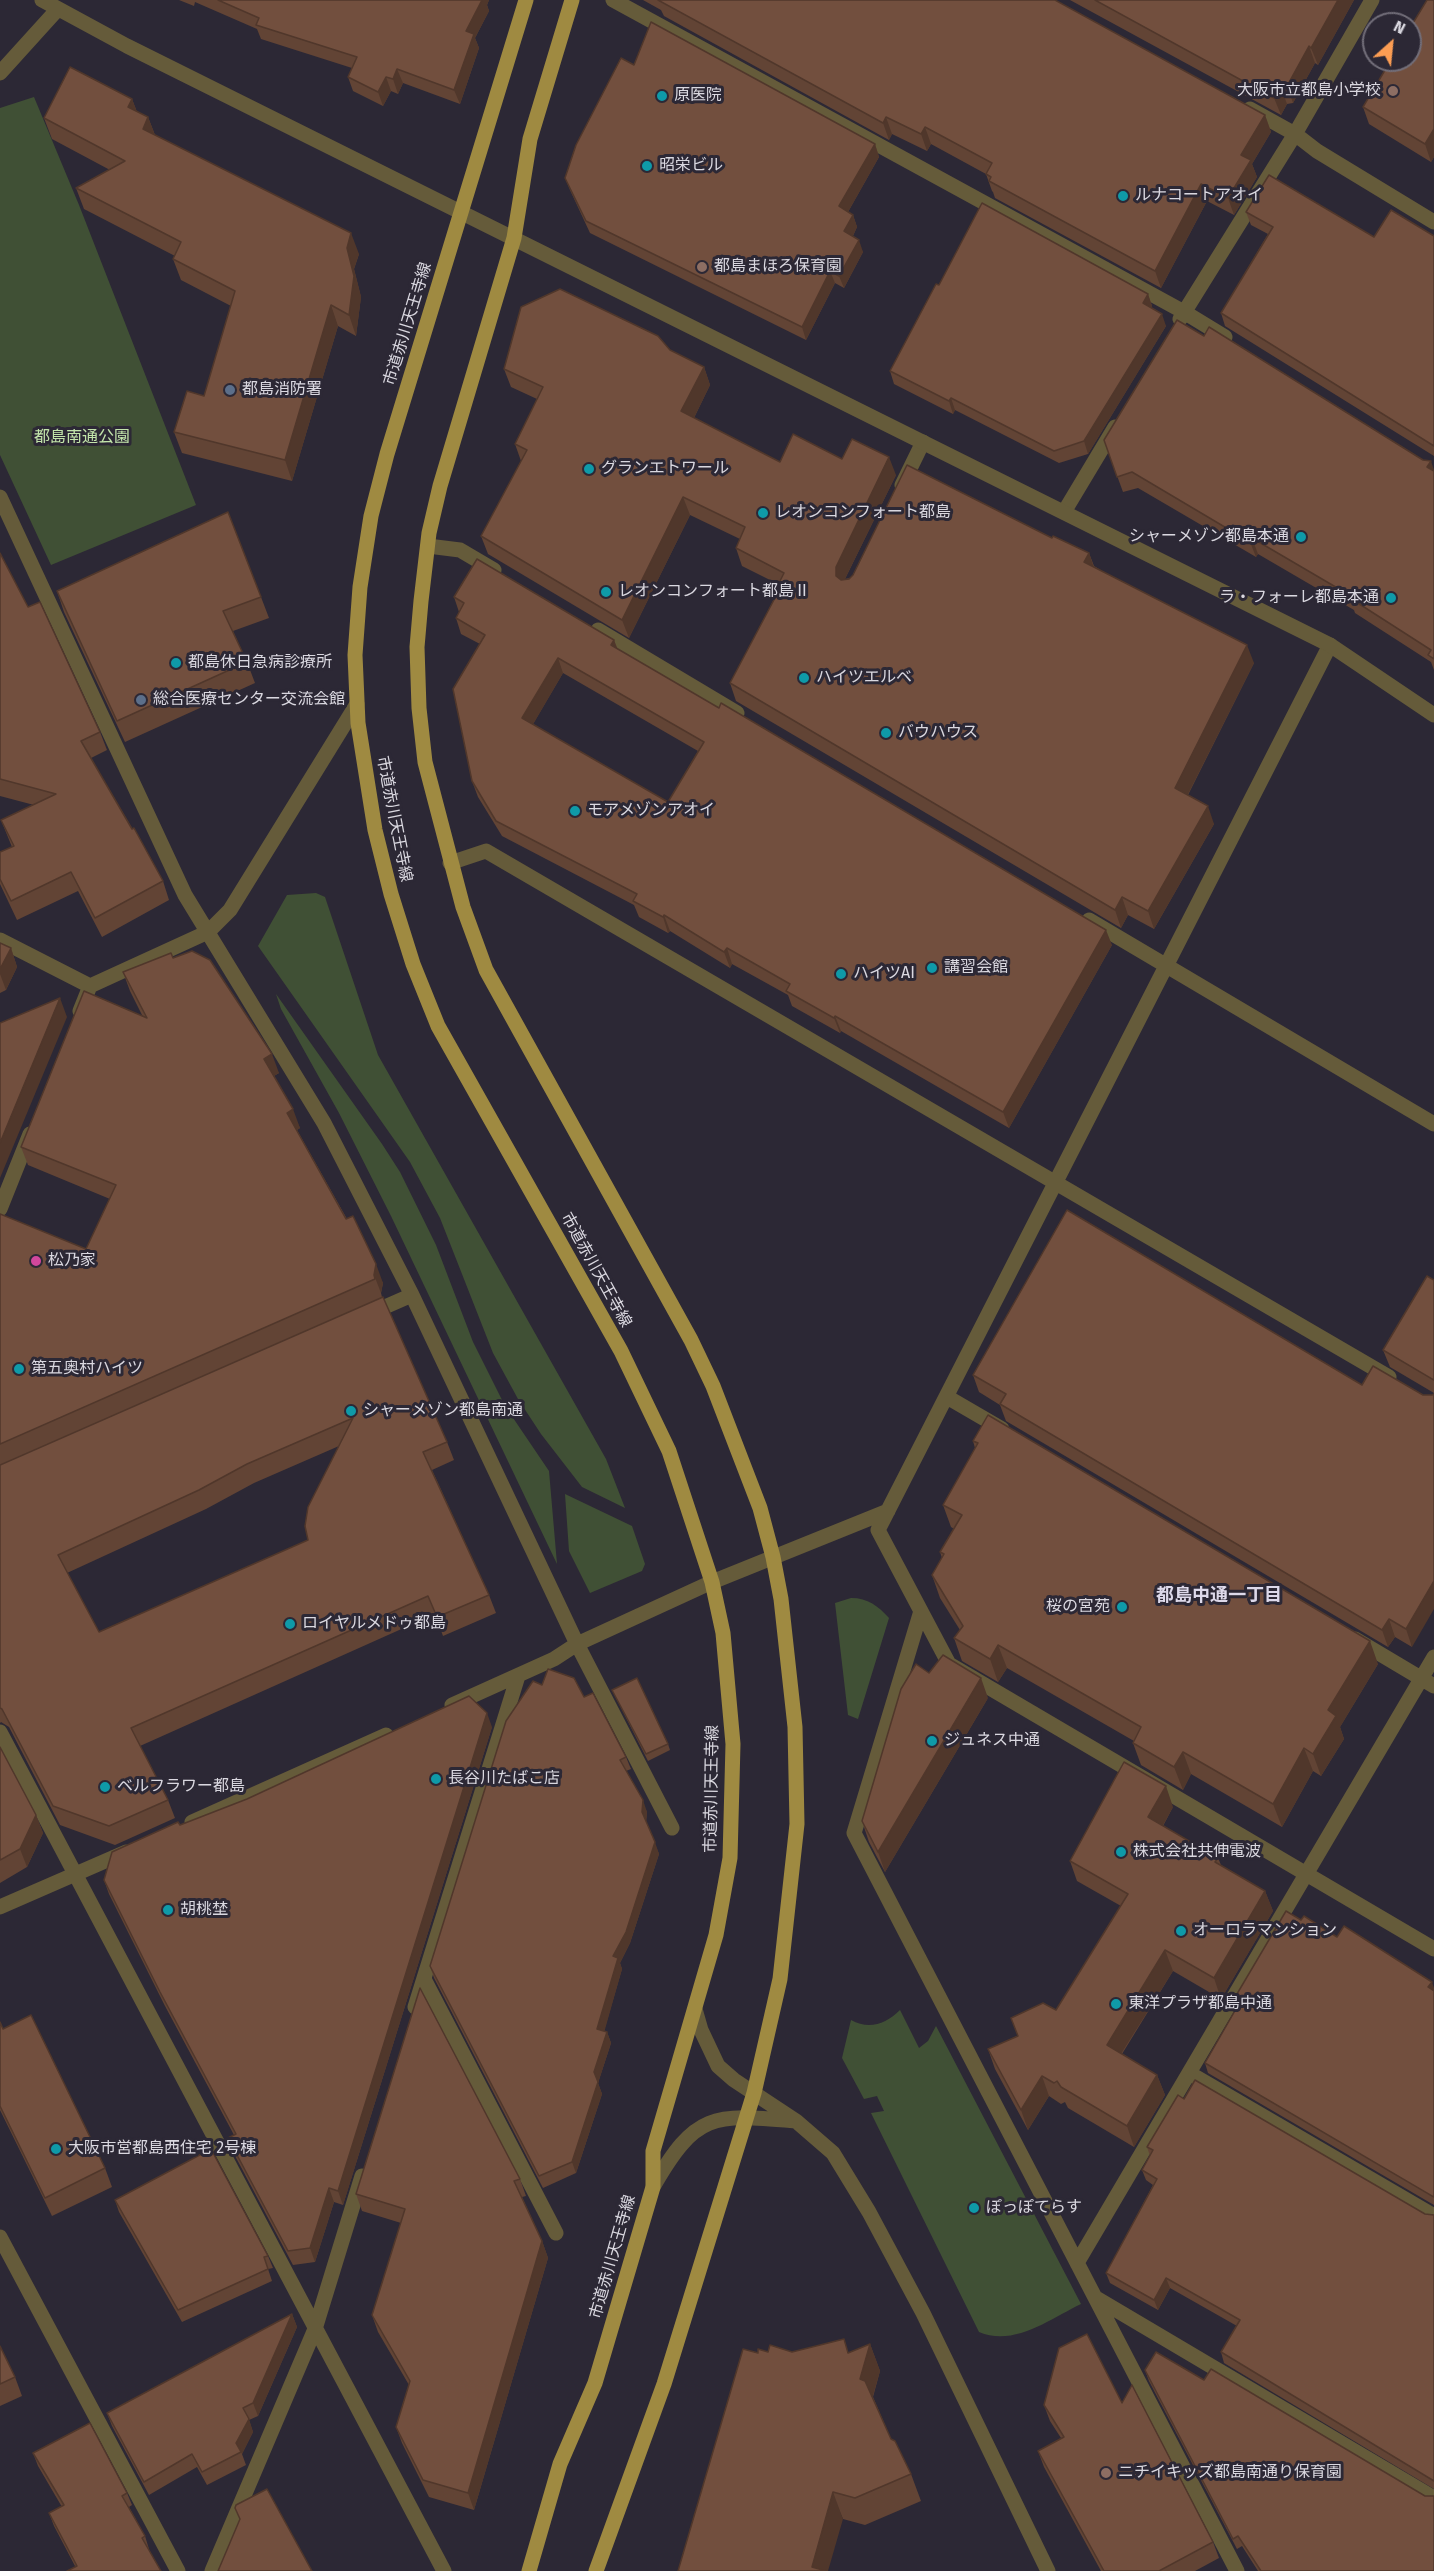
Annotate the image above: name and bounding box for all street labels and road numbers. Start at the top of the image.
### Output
street label: 市道赤川天王寺線 [380,260,436,388]
street label: 市道赤川天王寺線 [372,754,416,884]
street label: 市道赤川天王寺線 [557,1209,635,1331]
street label: 市道赤川天王寺線 [701,1725,723,1853]
street label: 市道赤川天王寺線 [586,2193,640,2321]

